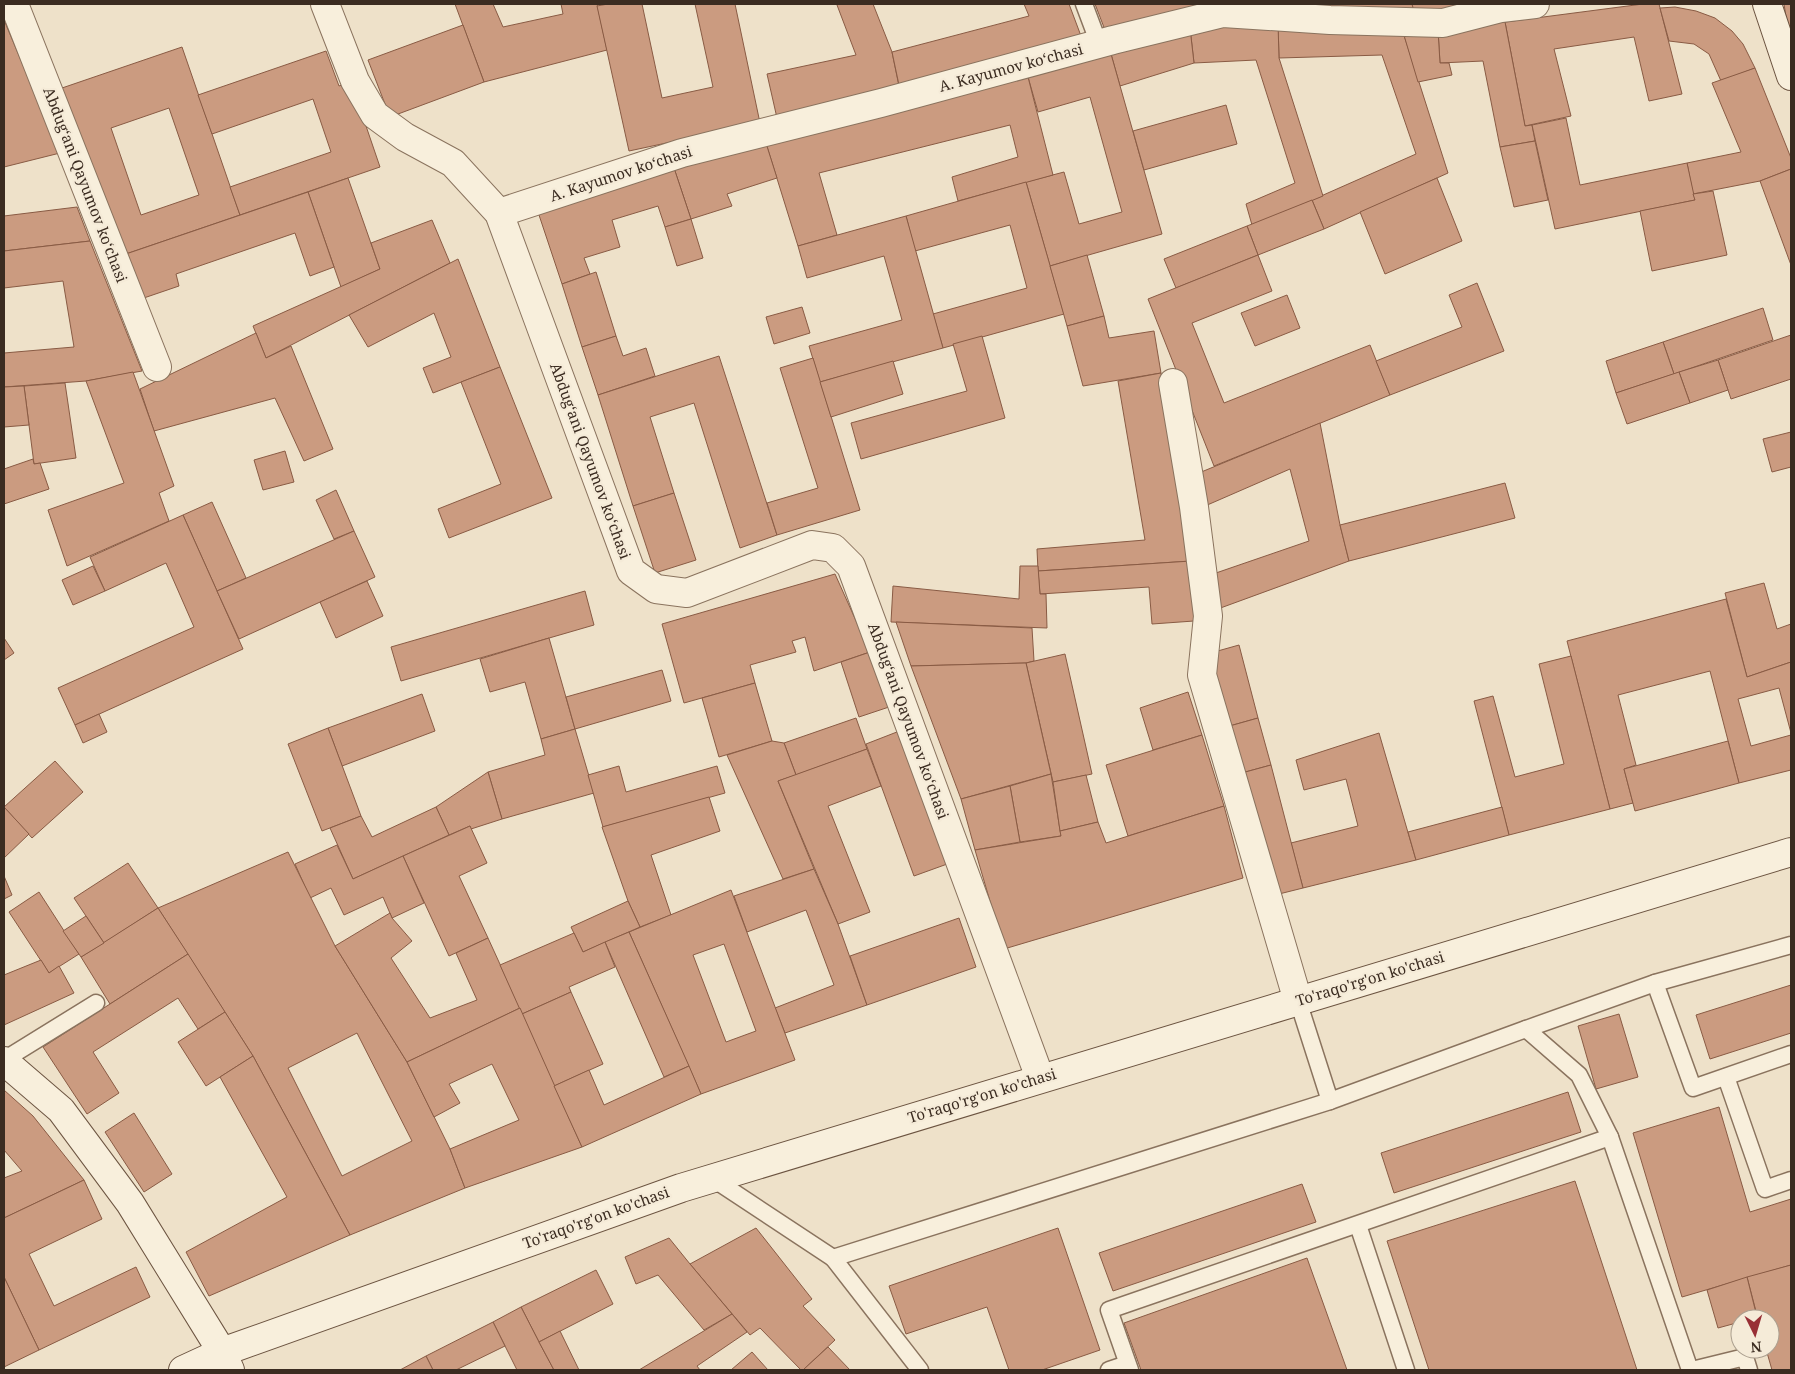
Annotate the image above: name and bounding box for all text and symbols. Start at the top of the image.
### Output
street label: A. Kayumov koʻchasi [937,38,1085,96]
street label: Abdug‘ani Qayumov ko‘chasi [39,84,133,285]
street label: A. Kayumov koʻchasi [547,141,694,205]
street label: Abdug‘ani Qayumov ko‘chasi [546,360,636,562]
street label: Abdug‘ani Qayumov ko‘chasi [864,620,954,822]
street label: To'raqo'rg'on ko'chasi [1293,946,1447,1010]
street label: To'raqo'rg'on ko'chasi [905,1063,1059,1127]
street label: To'raqo'rg'on ko'chasi [520,1181,672,1253]
north arrow [1730,1309,1780,1359]
text: N [1750,1338,1763,1357]

